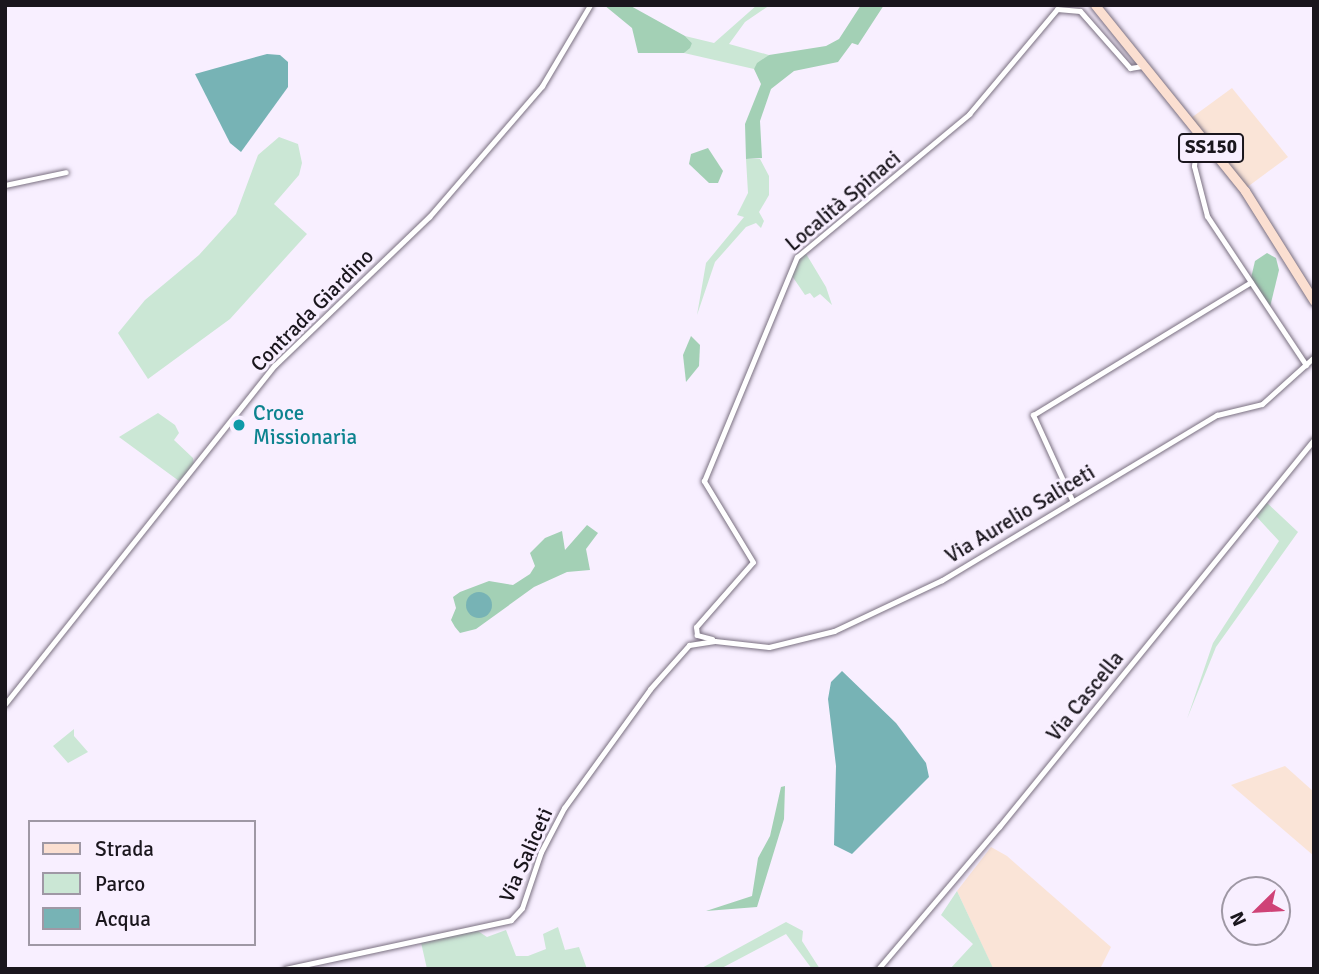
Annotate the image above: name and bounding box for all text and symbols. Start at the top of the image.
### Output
road number: SS150 [1178,132,1244,164]
street label: Località Spinaci [780,146,906,256]
street label: Contrada Giardino [245,243,379,377]
place label: Croce Missionaria [253,400,357,450]
marker: Croce Missionaria [231,417,247,433]
street label: Via Aurelio Saliceti [941,459,1099,569]
street label: Via Cascella [1041,646,1129,746]
street label: Via Saliceti [494,804,558,906]
legend [28,820,256,946]
text: Strada [95,836,154,862]
text: Parco [95,871,145,897]
north arrow [1221,876,1291,946]
text: Acqua [95,906,151,932]
text: N [1225,908,1252,930]

